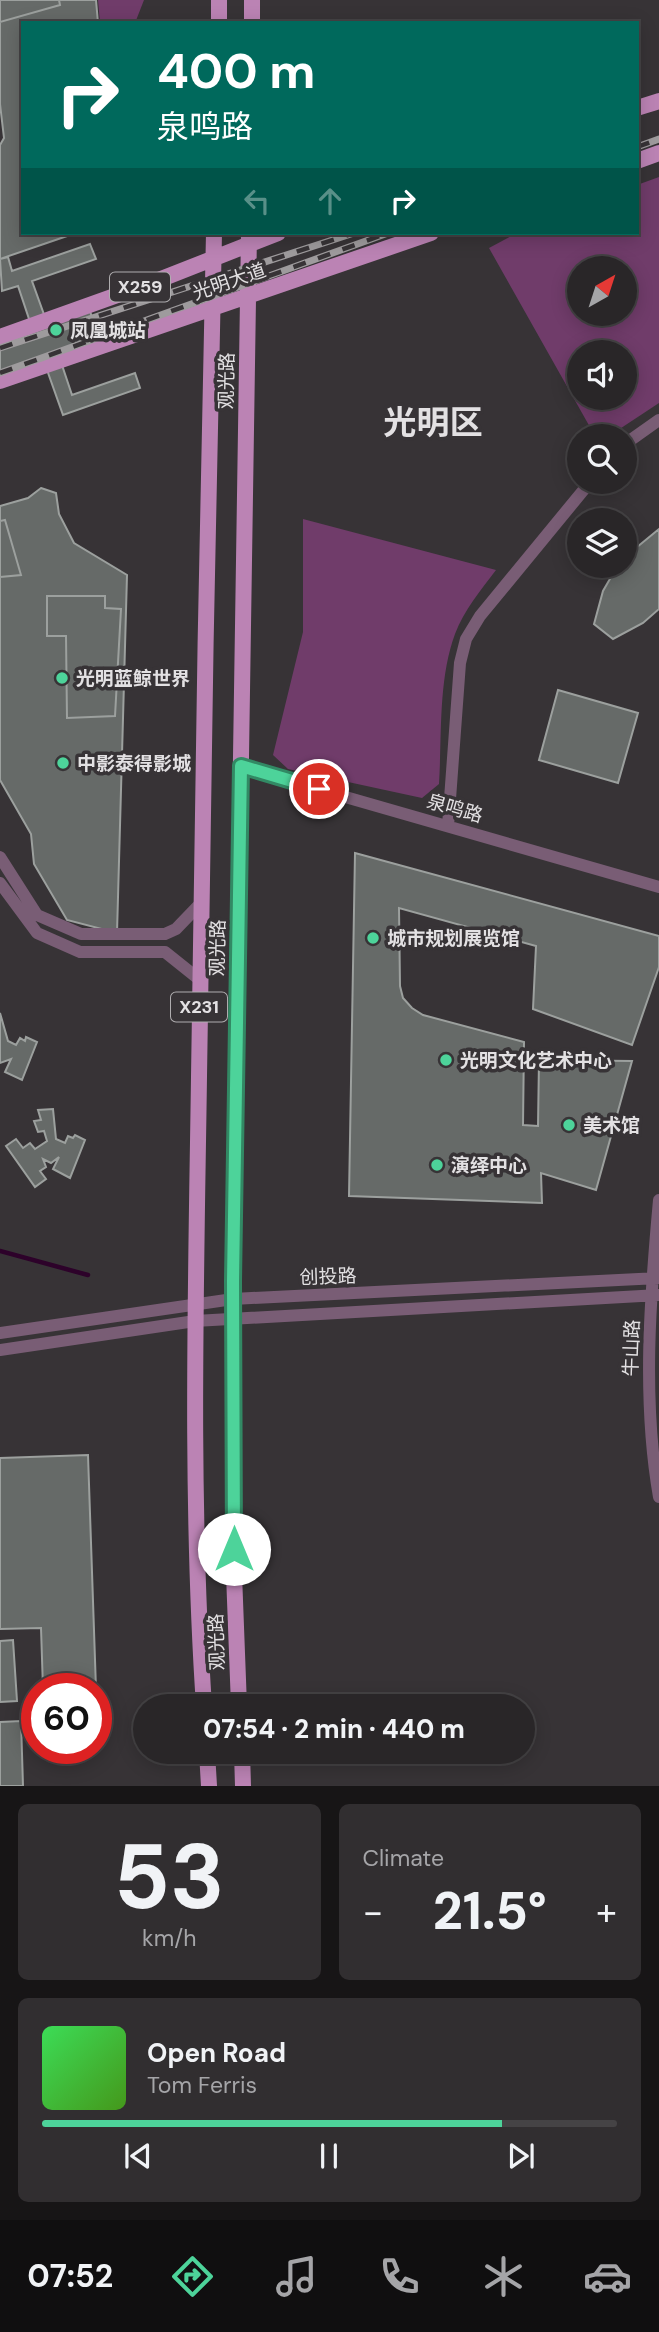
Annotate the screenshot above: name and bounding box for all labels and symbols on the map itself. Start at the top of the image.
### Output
north arrow [567,256,637,326]
street label: 光明大道 [189,257,269,306]
road number: X259 [110,272,170,302]
place label: 凤凰城站 [70,318,146,343]
marker: 凤凰城站 [48,322,64,338]
street label: 观光路 [214,352,239,410]
district label: 光明区 [384,401,483,444]
place label: 光明蓝鲸世界 [76,666,190,691]
marker: 光明蓝鲸世界 [54,670,70,686]
place label: 中影泰得影城 [77,751,191,776]
marker: 中影泰得影城 [55,755,71,771]
pin [289,759,349,819]
street label: 泉鸣路 [424,789,486,828]
street label: 观光路 [205,919,230,977]
place label: 城市规划展览馆 [387,926,520,951]
marker: 城市规划展览馆 [365,930,381,946]
road number: X231 [171,992,227,1022]
place label: 光明文化艺术中心 [460,1048,612,1073]
marker: 光明文化艺术中心 [438,1052,454,1068]
place label: 美术馆 [583,1113,640,1138]
marker: 美术馆 [561,1117,577,1133]
place label: 演绎中心 [451,1153,527,1178]
marker: 演绎中心 [429,1157,445,1173]
street label: 创投路 [299,1263,357,1290]
street label: 牛山路 [618,1319,645,1377]
position arrow [197,1512,271,1586]
street label: 观光路 [203,1613,230,1671]
speed limit sign: 60 [21,1673,112,1764]

